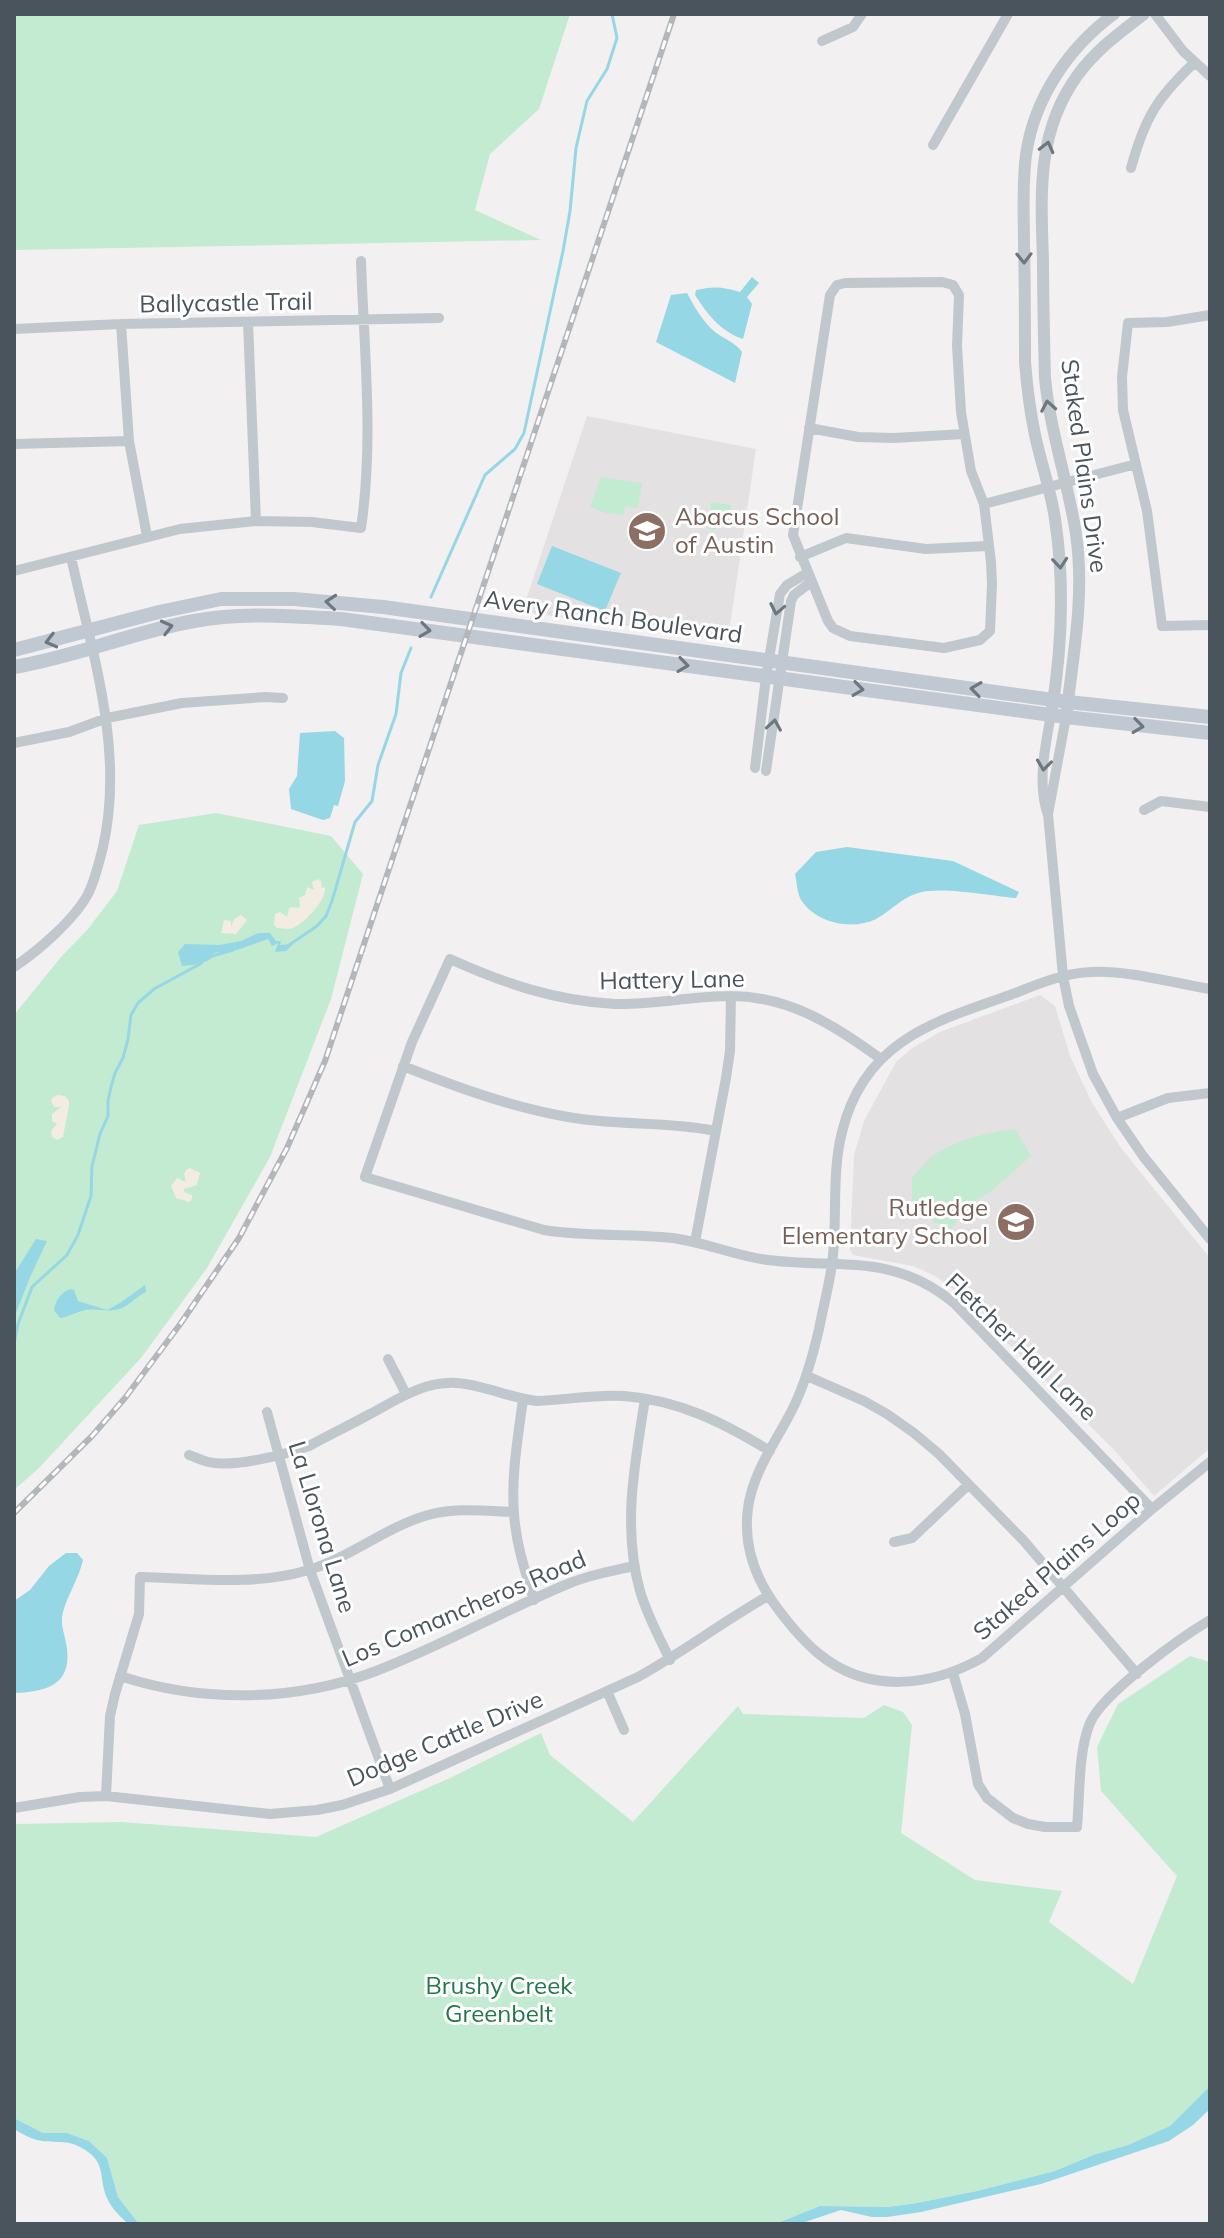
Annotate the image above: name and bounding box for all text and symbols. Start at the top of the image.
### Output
one-way arrow [1037,141,1054,154]
one-way arrow [1015,252,1033,265]
street label: Ballycastle Trail [139,285,313,319]
street label: Staked Plains Drive [1055,357,1115,574]
one-way arrow [1041,399,1058,413]
place label: Abacus School of Austin [675,501,839,559]
school or university icon: Abacus School of Austin [626,510,668,552]
one-way arrow [1051,557,1068,570]
street label: Avery Ranch Boulevard [482,583,744,649]
one-way arrow [324,593,337,610]
one-way arrow [769,603,786,616]
one-way arrow [159,620,173,637]
one-way arrow [418,621,432,638]
one-way arrow [44,631,58,648]
one-way arrow [676,657,689,674]
one-way arrow [851,680,865,697]
one-way arrow [969,681,983,698]
one-way arrow [764,718,781,732]
one-way arrow [1132,718,1145,735]
one-way arrow [1036,759,1053,772]
street label: Hattery Lane [599,963,745,995]
place label: Rutledge Elementary School [782,1192,988,1250]
school or university icon: Rutledge Elementary School [995,1201,1037,1243]
street label: Fletcher Hall Lane [939,1266,1104,1426]
street label: La Llorona Lane [283,1437,363,1616]
street label: Staked Plains Loop [967,1484,1146,1646]
street label: Los Comancheros Road [337,1543,590,1673]
street label: Dodge Cattle Drive [342,1683,547,1793]
park label: Brushy Creek Greenbelt [425,1970,573,2028]

